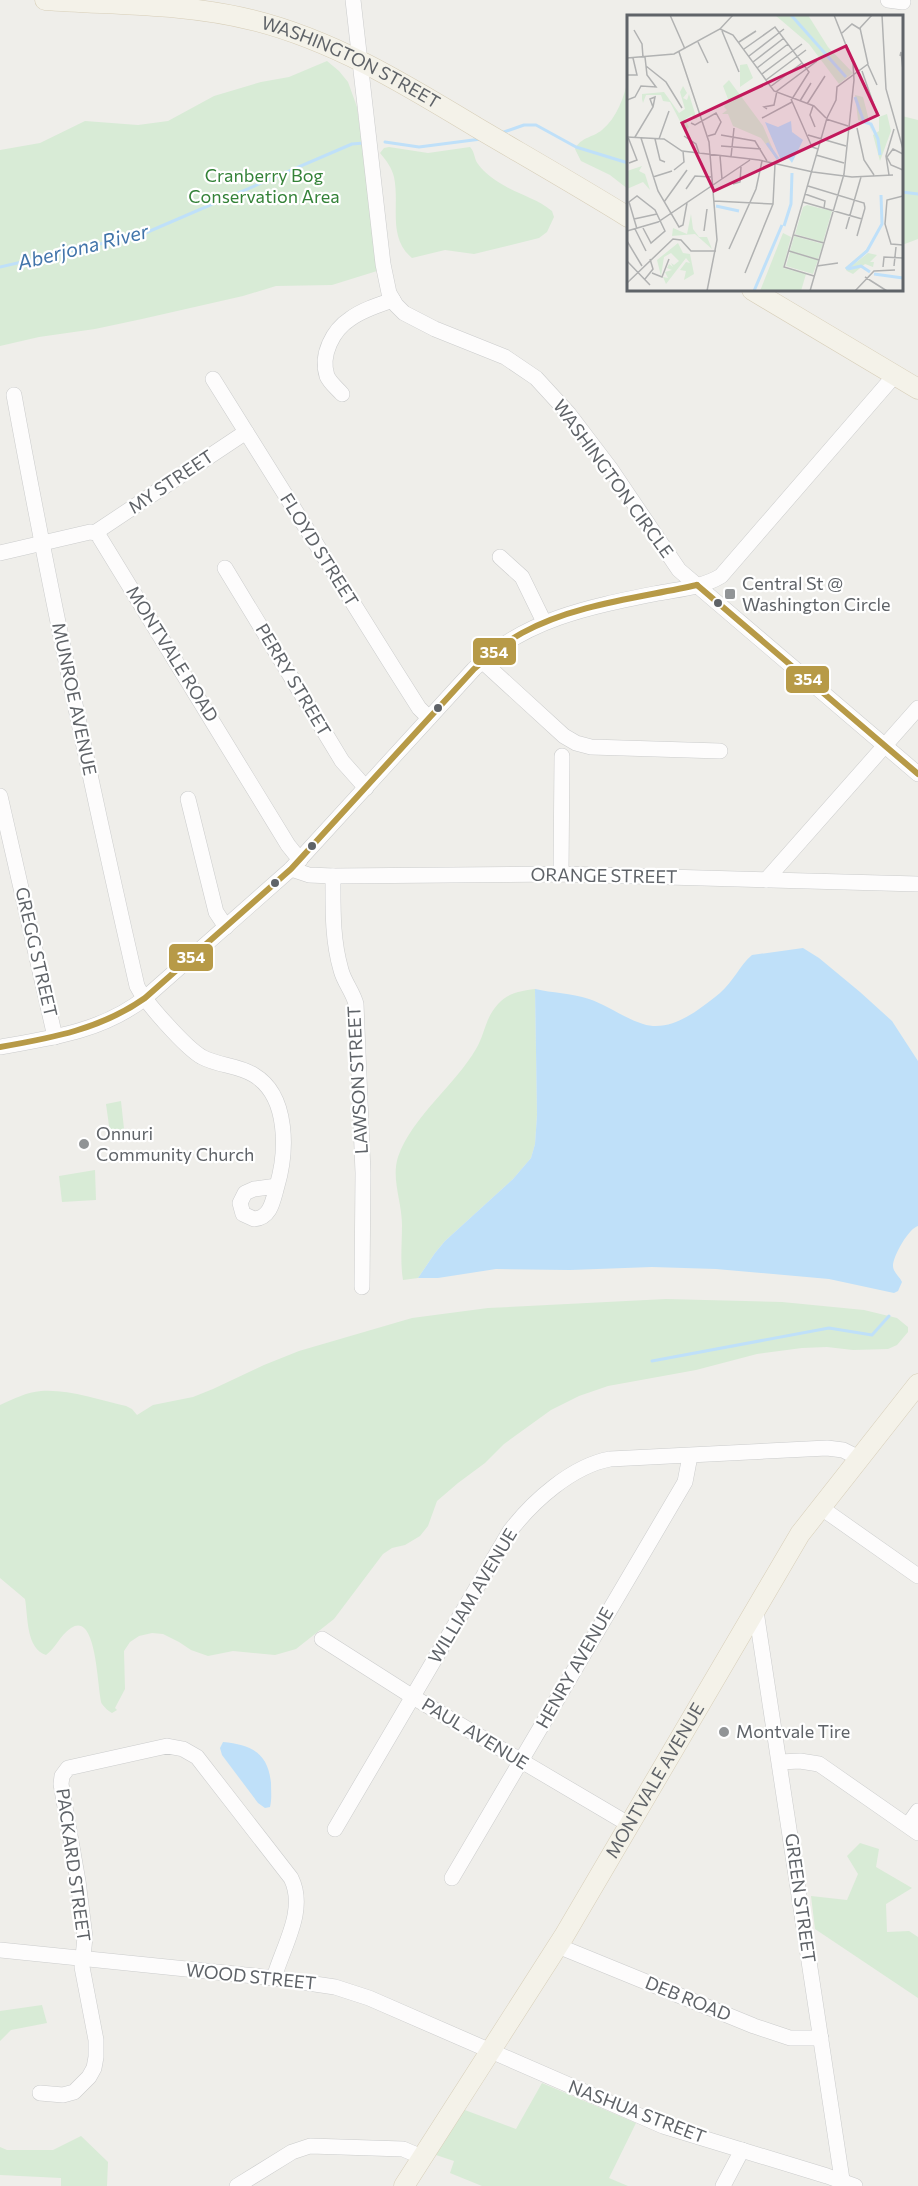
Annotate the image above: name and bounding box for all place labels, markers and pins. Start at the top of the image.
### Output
place label: Central St @ Washington Circle [742,572,891,615]
marker: Central St @ Washington Circle [723,587,737,601]
unlabelled marker [712,597,724,609]
unlabelled marker [432,702,444,714]
unlabelled marker [306,840,318,852]
unlabelled marker [269,877,281,889]
place label: Onnuri Community Church [96,1122,254,1165]
marker: Onnuri Community Church [77,1137,91,1151]
place label: Montvale Tire [736,1720,850,1742]
marker: Montvale Tire [717,1725,731,1739]

